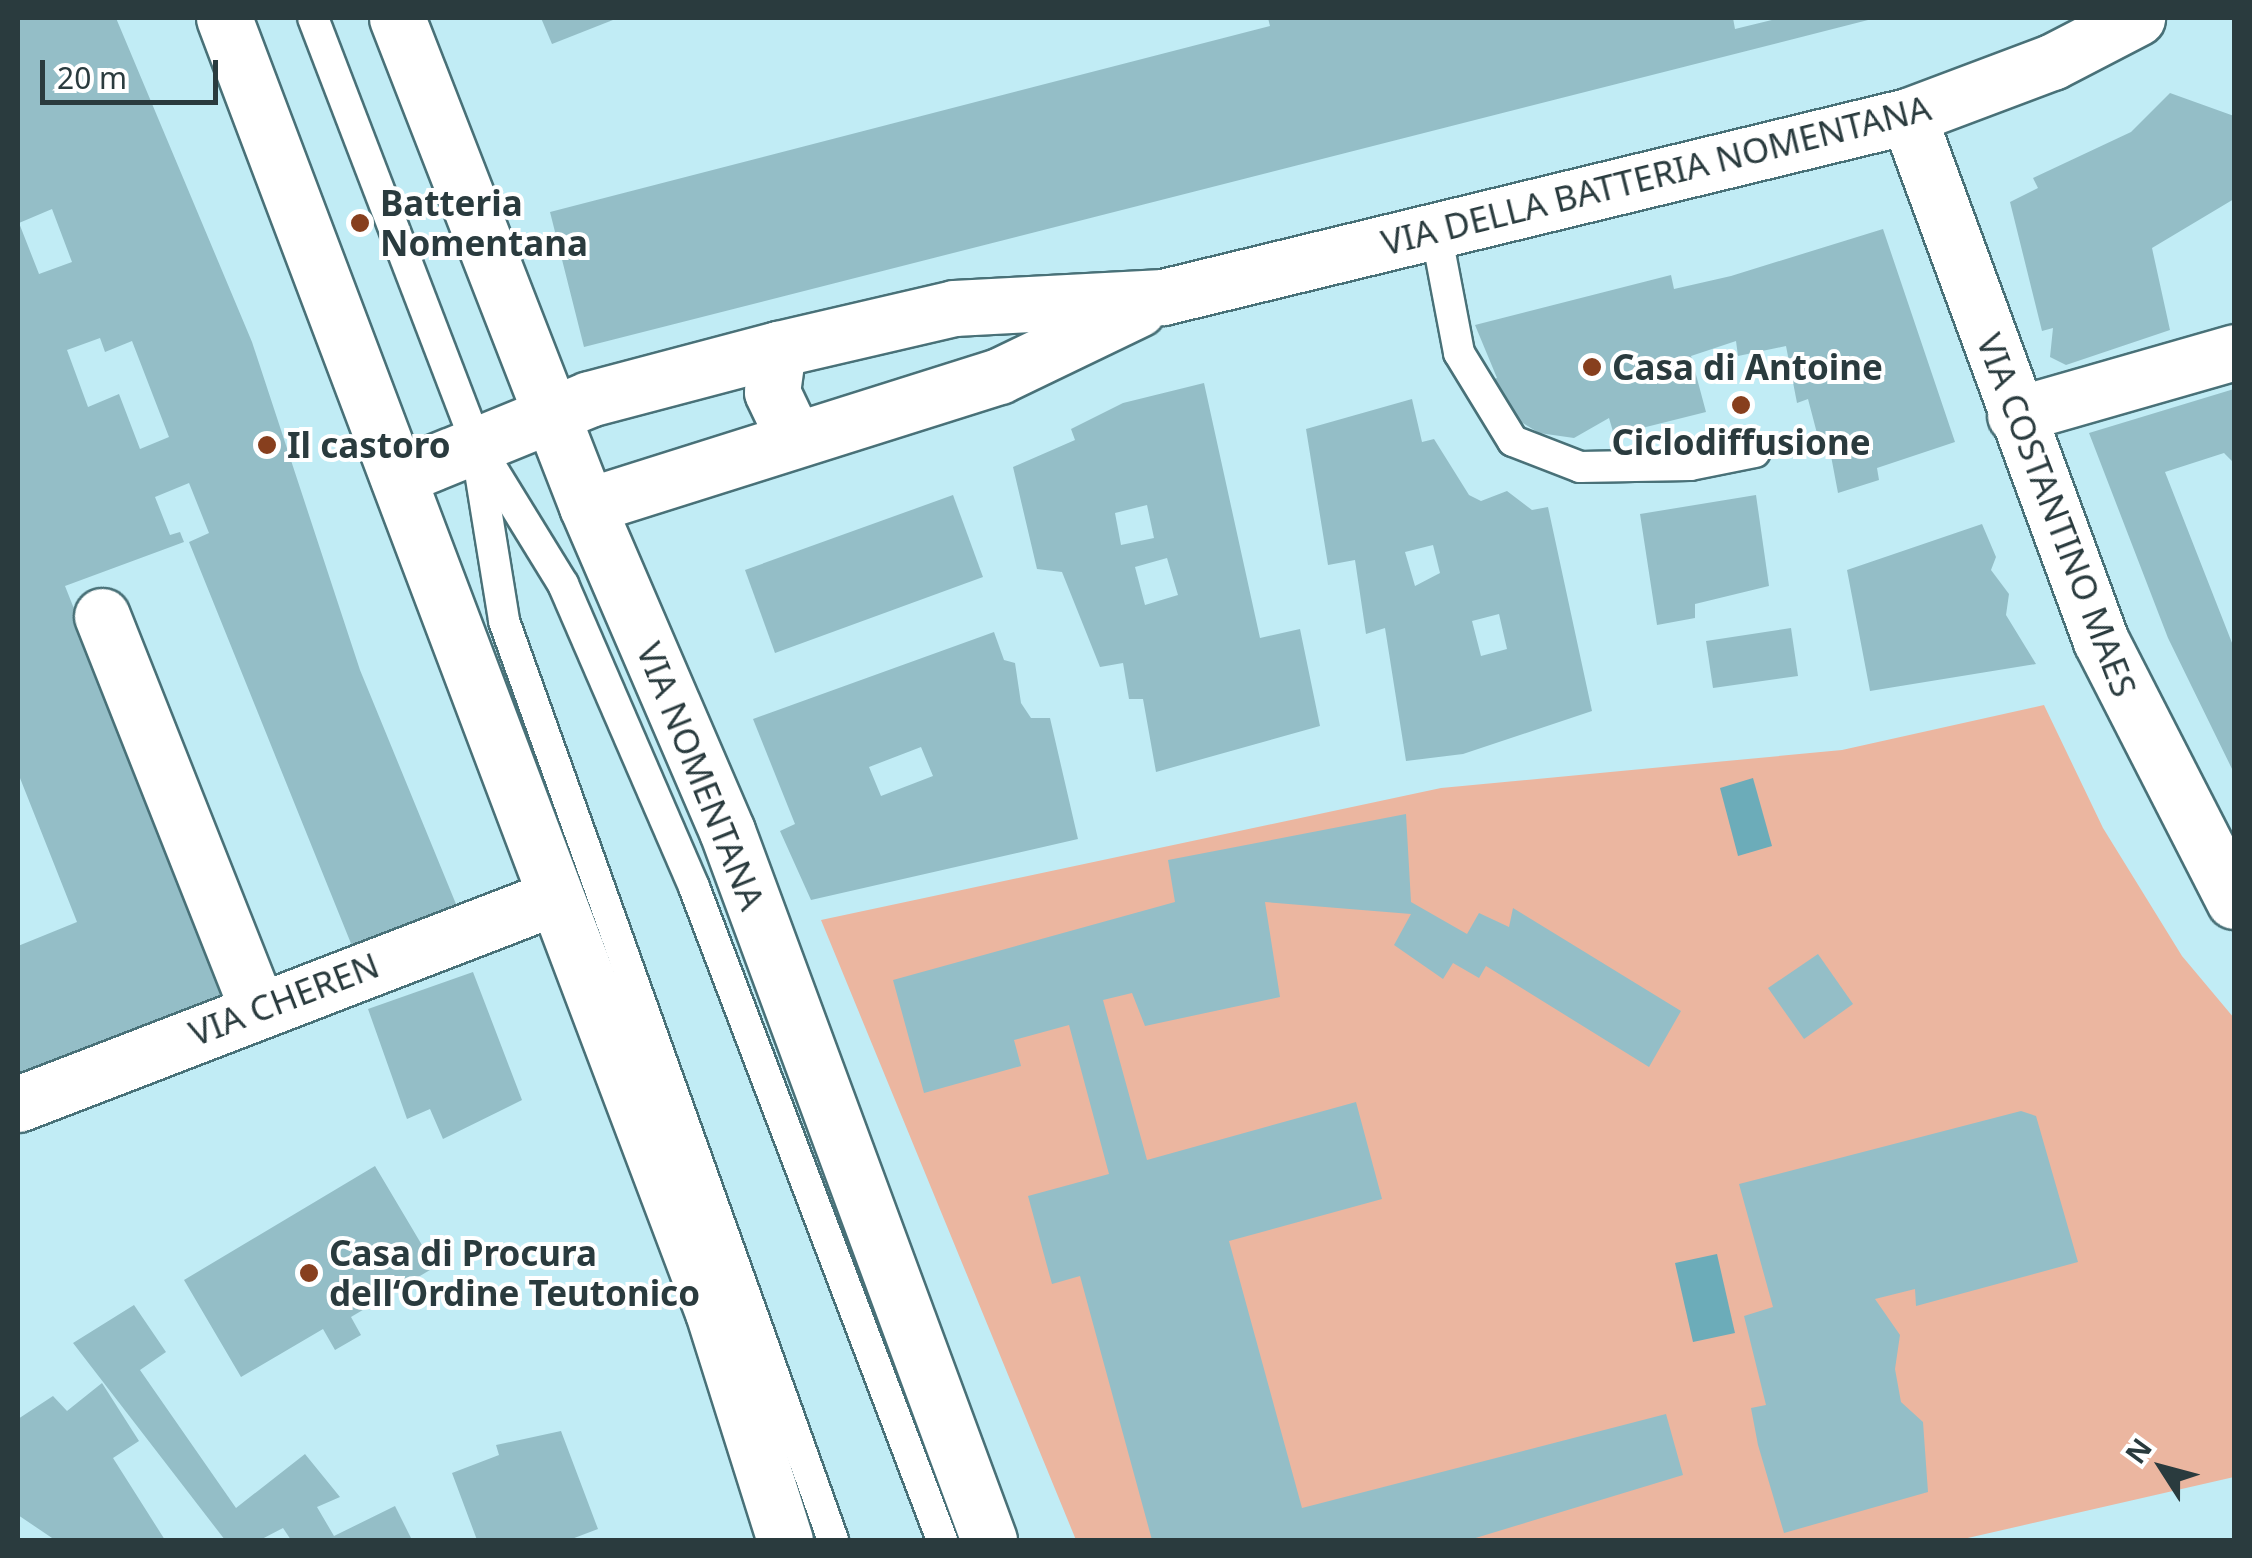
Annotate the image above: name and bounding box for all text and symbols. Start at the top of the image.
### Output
scale bar [45,40,222,102]
text: 20 m [57,57,127,98]
street label: VIA DELLA BATTERIA NOMENTANA [1377,86,1935,264]
place label: Batteria Nomentana [380,182,588,264]
marker: Batteria Nomentana [349,212,371,234]
street label: VIA COSTANTINO MAES [1968,328,2146,702]
place label: Casa di Antoine [1612,346,1883,388]
marker: Casa di Antoine [1581,356,1603,378]
marker: Ciclodiffusione [1730,394,1752,416]
place label: Ciclodiffusione [1611,421,1871,463]
place label: Il castoro [287,424,451,466]
marker: Il castoro [256,434,278,456]
street label: VIA NOMENTANA [628,636,774,916]
street label: VIA CHEREN [183,944,385,1054]
place label: Casa di Procura dell‘Ordine Teutonico [329,1232,700,1314]
marker: Casa di Procura dell‘Ordine Teutonico [298,1262,320,1284]
north arrow [2112,1418,2212,1518]
text: N [2116,1430,2160,1471]

